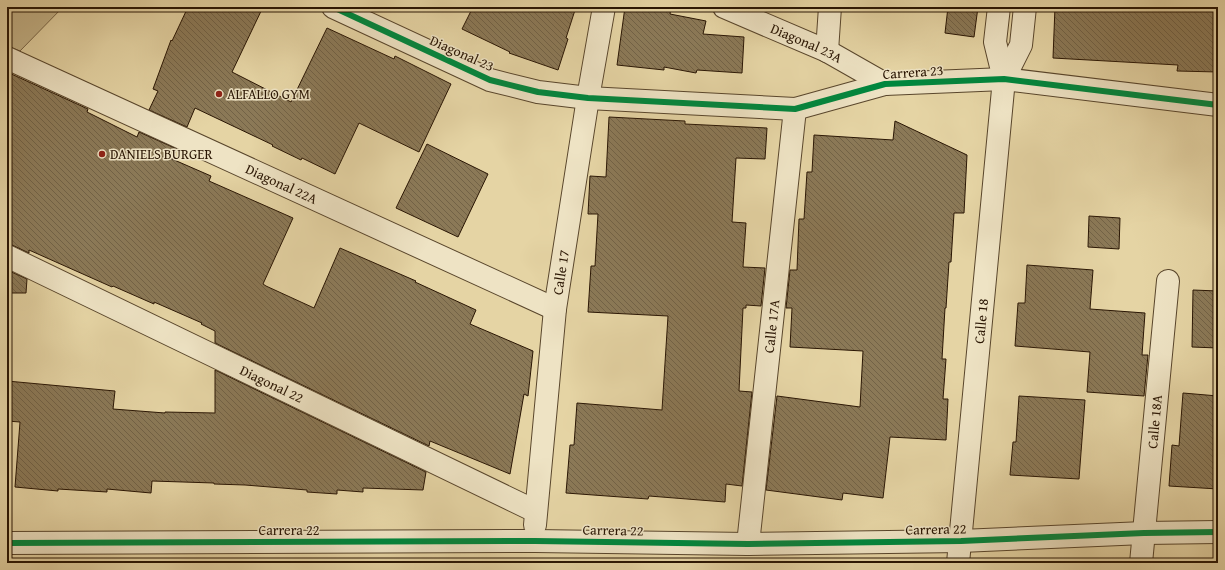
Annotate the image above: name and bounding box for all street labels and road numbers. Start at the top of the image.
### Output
street label: Diagonal 23A [768,18,847,68]
street label: Diagonal 23 [427,30,497,76]
street label: Carrera 23 [882,60,944,84]
street label: Diagonal 22A [243,159,321,209]
street label: Calle 17 [547,248,574,296]
street label: Calle 18 [969,297,993,345]
street label: Calle 17A [759,298,784,354]
street label: Diagonal 22 [237,360,307,408]
street label: Calle 18A [1142,393,1167,449]
street label: Carrera 22 [905,518,967,540]
street label: Carrera 22 [582,519,644,541]
street label: Carrera 22 [259,520,319,540]

